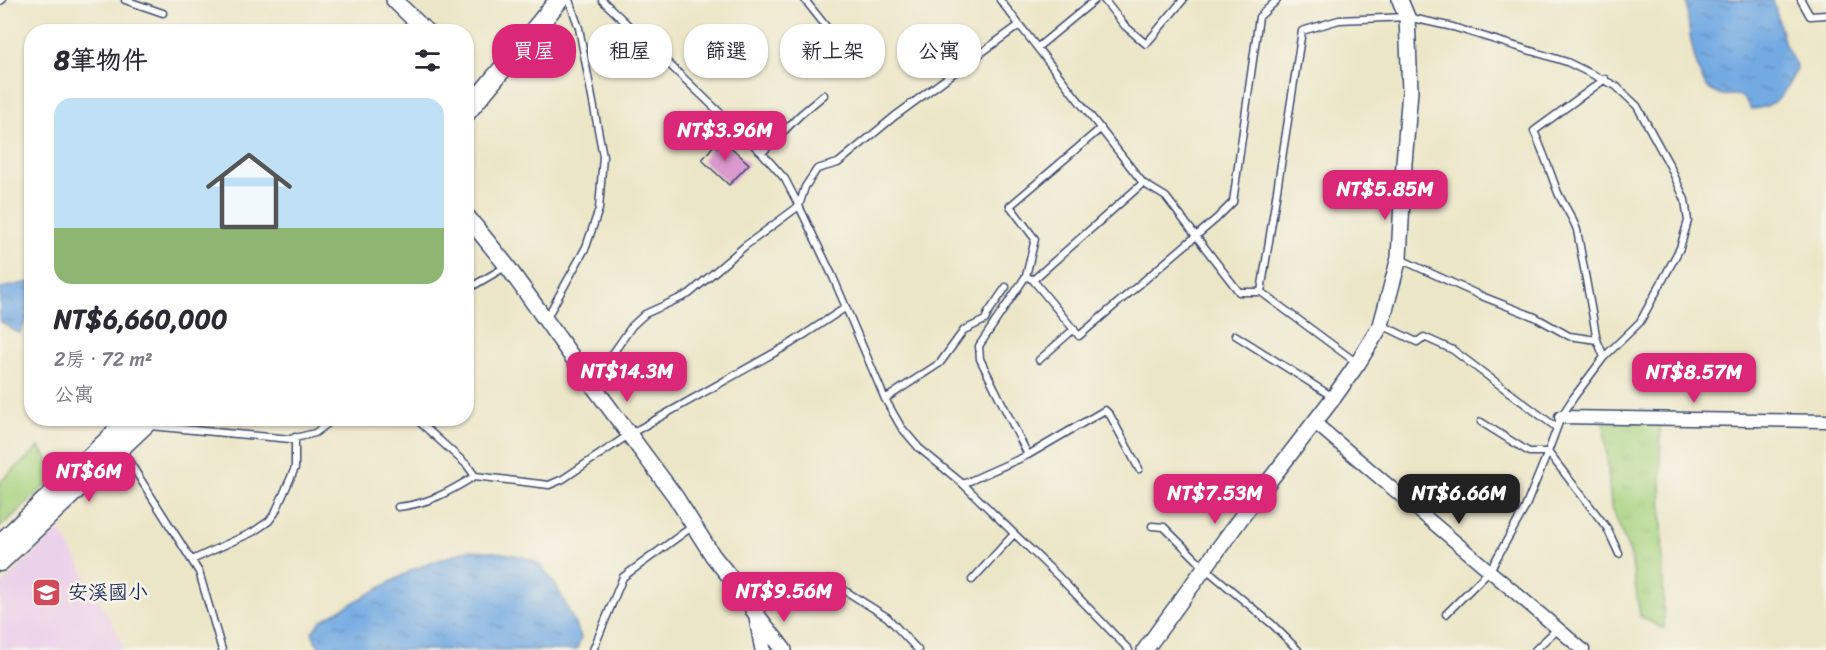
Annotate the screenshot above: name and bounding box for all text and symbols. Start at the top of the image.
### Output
chip: 買屋 [492,24,576,78]
chip: 租屋 [588,24,672,78]
chip: 篩選 [684,24,768,78]
chip: 新上架 [780,24,885,78]
chip: 公寓 [897,24,981,78]
text: 8筆物件 [54,37,148,83]
icon: filters [411,44,444,77]
pin: NT$3.96M [663,111,787,162]
text: NT$3.96M [678,113,772,148]
icon: home [195,137,303,245]
pin: NT$5.85M [1323,170,1447,221]
text: NT$5.85M [1337,172,1433,207]
text: NT$6,660,000 [54,296,227,342]
text: 2房 · 72 m² [54,342,153,377]
pin: NT$14.3M [565,352,689,403]
pin: NT$8.57M [1632,353,1756,404]
text: NT$14.3M [581,354,673,389]
text: NT$8.57M [1646,355,1742,390]
text: 公寓 [54,377,94,412]
pin: NT$6M [47,452,131,503]
text: NT$6M [56,454,122,489]
pin: NT$7.53M [1153,474,1277,525]
pin: NT$6.66M [1397,474,1521,525]
text: NT$7.53M [1168,476,1262,511]
text: NT$6.66M [1412,476,1506,511]
pin: NT$9.56M [722,572,846,623]
text: NT$9.56M [736,574,832,609]
place label: 安溪國小 [68,575,148,610]
school or university icon: 安溪國小 [31,576,63,608]

